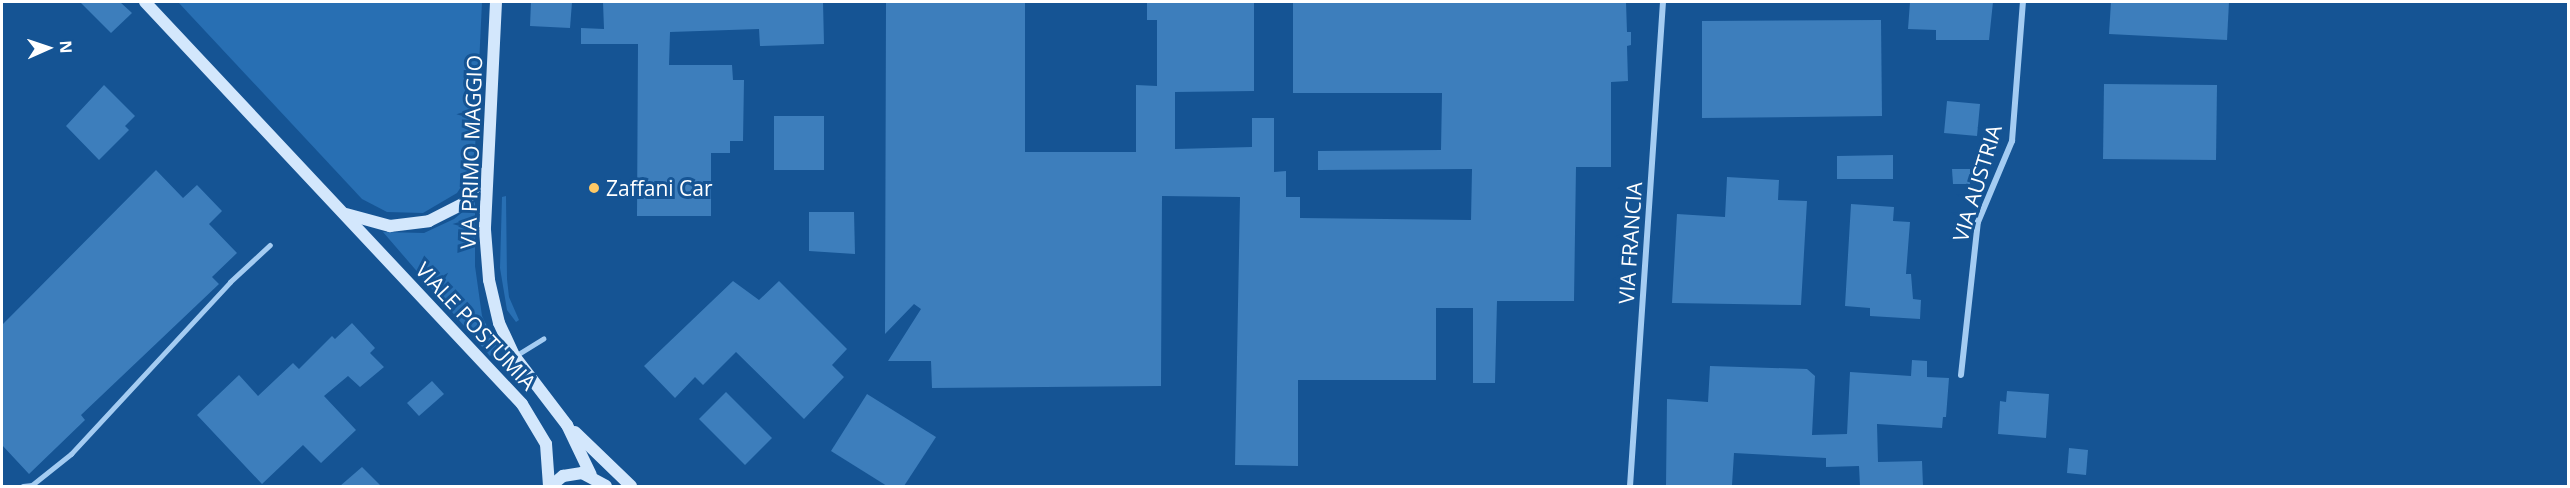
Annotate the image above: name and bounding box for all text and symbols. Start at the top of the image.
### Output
north arrow [18,18,78,78]
text: N [55,40,77,54]
street label: VIA PRIMO MAGGIO [455,55,487,249]
street label: VIA AUSTRIA [1947,122,2007,244]
place label: Zaffani Car [606,175,713,201]
marker: Zaffani Car [587,181,601,195]
street label: VIA FRANCIA [1613,181,1647,305]
street label: VIALE POSTUMIA [410,257,542,395]

